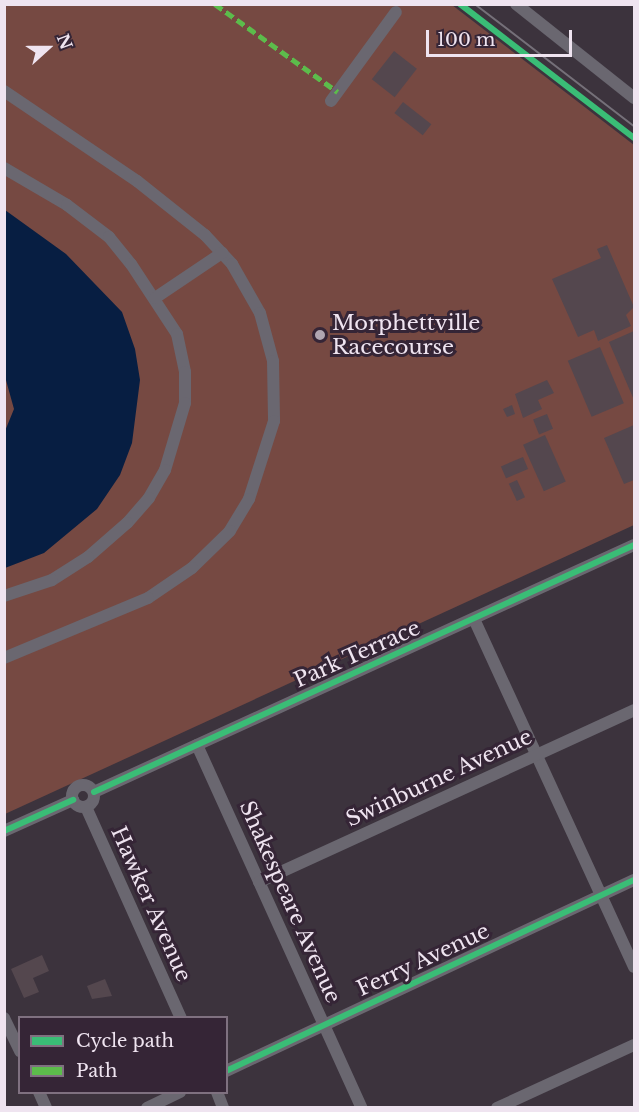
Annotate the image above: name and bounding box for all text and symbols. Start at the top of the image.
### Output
north arrow [18,18,78,78]
scale bar [429,18,574,56]
text: 100 m [437,29,495,51]
text: N [53,31,77,52]
place label: Morphettville Racecourse [332,310,480,360]
marker: Morphettville Racecourse [313,328,327,342]
street label: Park Terrace [290,615,424,693]
street label: Swinburne Avenue [342,724,536,832]
street label: Shakespeare Avenue [234,797,346,1007]
street label: Hawker Avenue [105,822,197,986]
street label: Ferry Avenue [352,918,494,1002]
legend [18,1016,228,1094]
text: Cycle path [76,1030,174,1052]
text: Path [76,1060,117,1082]

